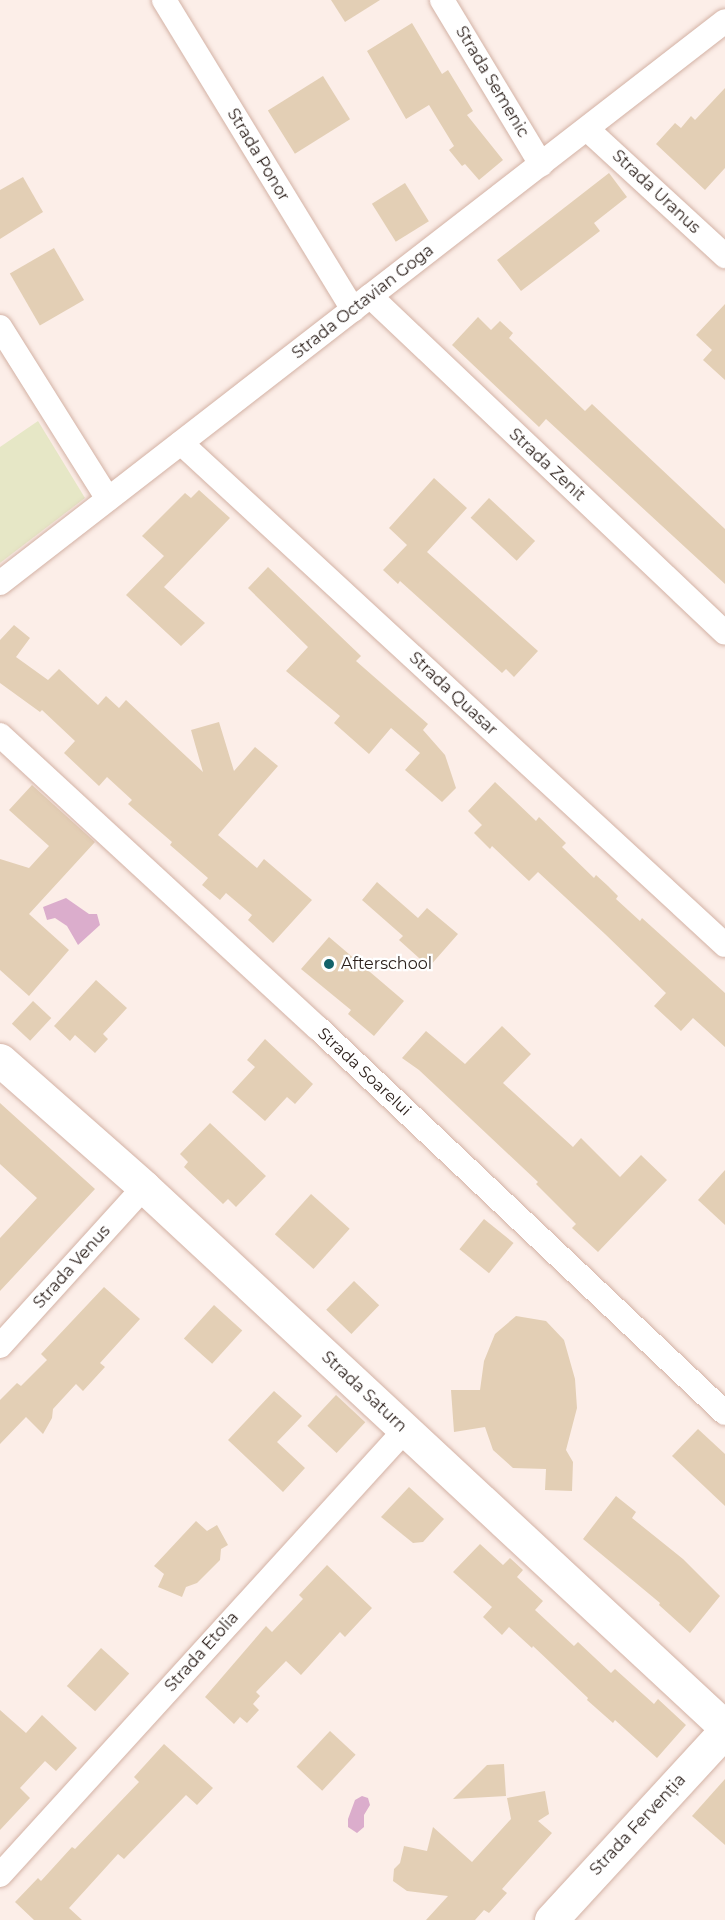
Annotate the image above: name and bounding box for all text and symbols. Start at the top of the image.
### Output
street label: Strada Semenic [451,23,533,141]
street label: Strada Ponor [223,105,293,205]
street label: Strada Uranus [608,146,704,238]
street label: Strada Octavian Goga [288,241,438,363]
street label: Strada Zenit [505,425,589,505]
street label: Strada Quasar [405,648,501,740]
place label: Afterschool [341,954,432,974]
marker: Afterschool [322,957,336,971]
street label: Strada Soarelui [313,1024,415,1120]
street label: Strada Venus [30,1221,114,1313]
street label: Strada Saturn [317,1348,411,1436]
street label: Strada Etolia [161,1608,243,1696]
street label: Strada Fervenția [586,1770,690,1880]

